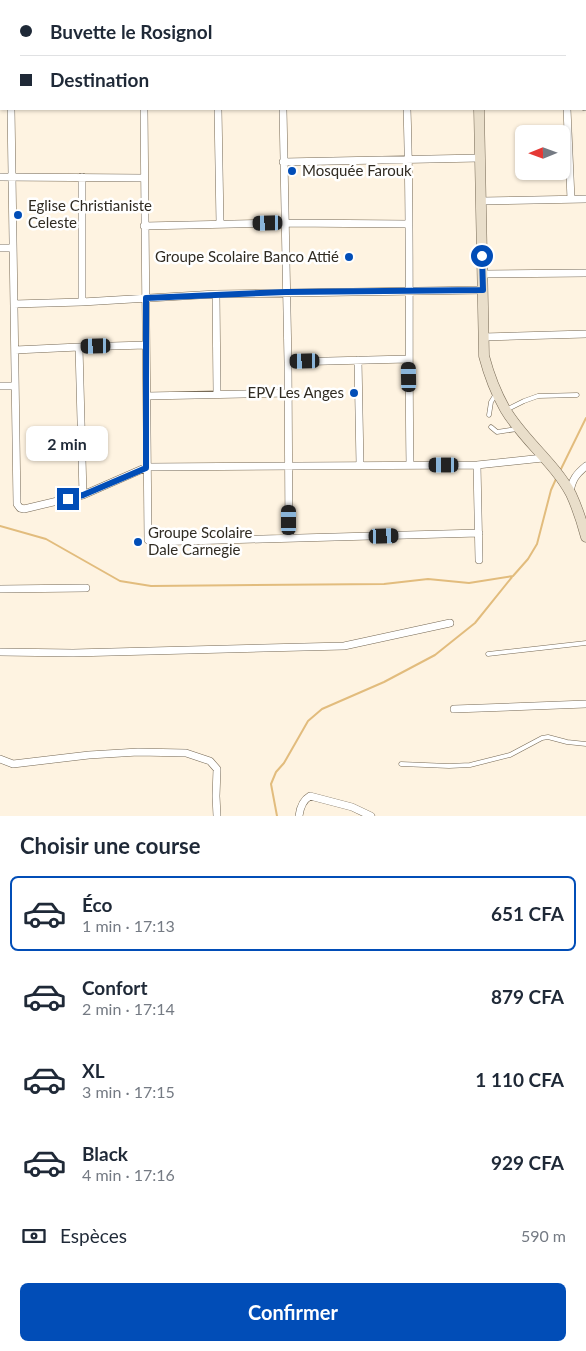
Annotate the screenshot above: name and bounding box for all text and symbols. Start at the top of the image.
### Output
text: Buvette le Rosignol [50,20,212,43]
text: Destination [50,68,149,91]
north arrow [515,125,570,180]
map controls [515,125,570,180]
place label: Mosquée Farouk [302,161,412,179]
marker: Mosquée Farouk [286,165,298,177]
place label: Eglise Christianiste Celeste [28,196,152,231]
marker: Eglise Christianiste Celeste [12,209,24,221]
car [252,215,283,231]
route start [471,245,493,267]
place label: Groupe Scolaire Banco Attié [155,247,339,265]
marker: Groupe Scolaire Banco Attié [343,251,355,263]
car [80,338,111,354]
car [289,353,320,369]
car [401,362,416,392]
place label: EPV Les Anges [247,383,344,401]
marker: EPV Les Anges [348,387,360,399]
callout: 2 min [27,426,109,462]
text: 2 min [47,434,87,453]
car [429,458,459,473]
route end [57,488,79,510]
car [281,505,296,535]
place label: Groupe Scolaire Dale Carnegie [148,523,252,558]
car [368,528,399,544]
marker: Groupe Scolaire Dale Carnegie [132,536,144,548]
text: Choisir une course [20,832,201,859]
icon: car [22,891,67,936]
text: Éco [82,893,112,916]
text: 651 CFA [491,902,564,925]
text: 1 min · 17:13 [82,916,175,935]
icon: car [22,974,67,1019]
text: Confort [82,976,147,999]
text: 879 CFA [491,985,564,1008]
text: 2 min · 17:14 [82,999,175,1018]
icon: car [22,1057,67,1102]
text: XL [82,1059,105,1082]
text: 1 110 CFA [475,1068,564,1091]
text: 3 min · 17:15 [82,1082,175,1101]
icon: car [22,1140,67,1185]
text: Black [82,1142,128,1165]
text: 929 CFA [491,1151,564,1174]
text: 4 min · 17:16 [82,1165,175,1184]
icon: cash [20,1222,48,1250]
text: Espèces [60,1224,127,1247]
text: 590 m [521,1226,566,1245]
button: Confirmer [20,1283,566,1341]

